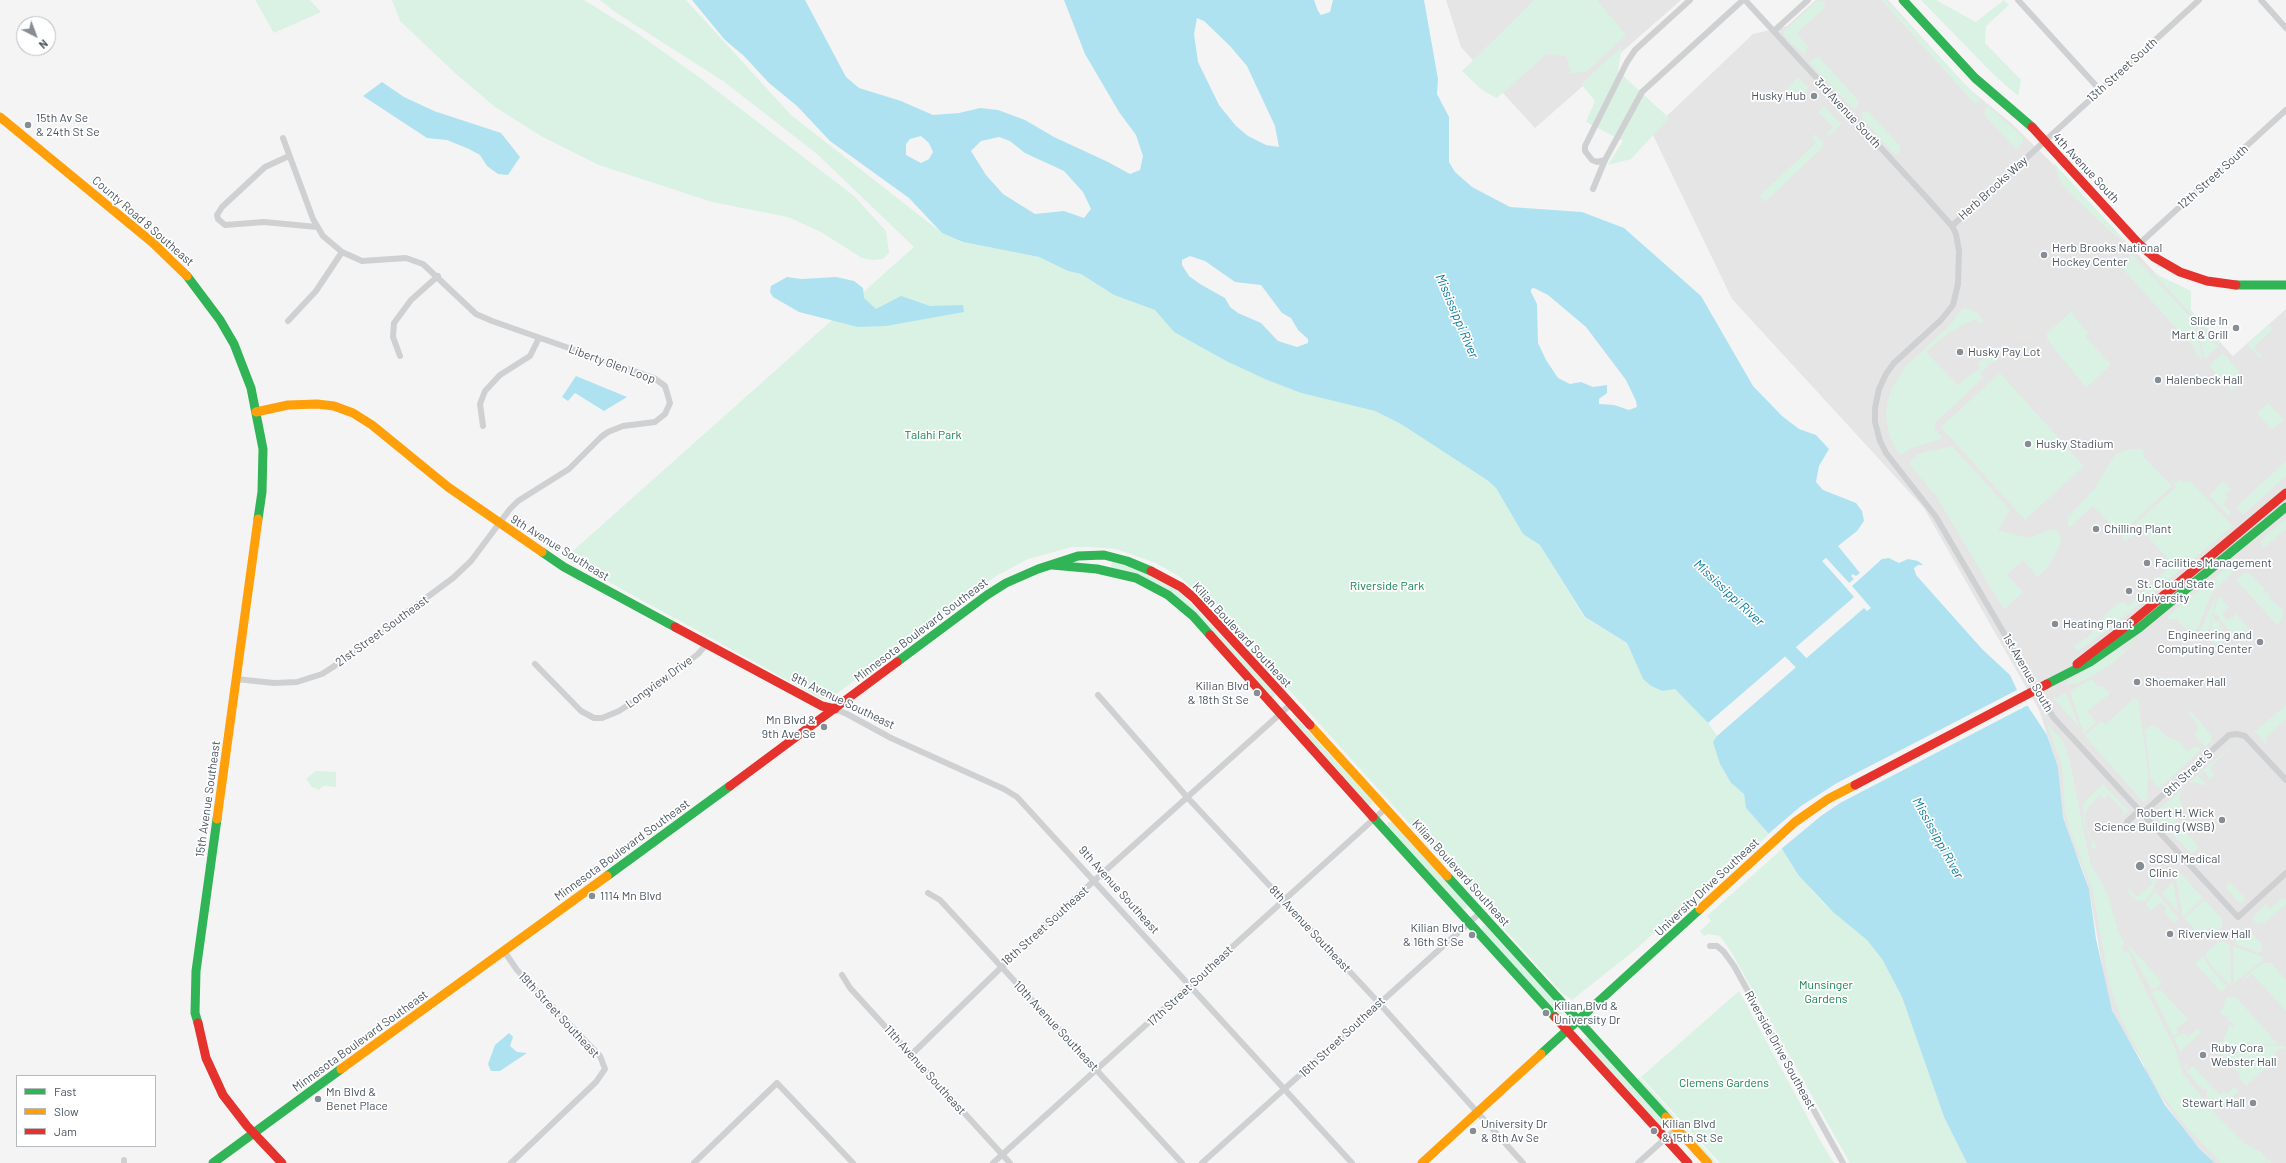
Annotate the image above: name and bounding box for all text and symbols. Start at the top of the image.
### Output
north arrow [16,16,56,56]
street label: 13th Street South [2084,35,2160,105]
text: N [37,37,51,52]
street label: 3rd Avenue South [1812,75,1884,151]
place label: Husky Hub [1751,89,1806,103]
marker: Husky Hub [1809,91,1819,101]
place label: 15th Av Se & 24th St Se [36,111,100,139]
marker: 15th Av Se & 24th St Se [23,120,33,130]
street label: 4th Avenue South [2050,130,2122,206]
street label: 12th Street South [2175,142,2251,212]
street label: Herb Brooks Way [1955,153,2031,223]
street label: County Road 8 Southeast [89,173,197,269]
place label: Herb Brooks National Hockey Center [2052,241,2162,269]
marker: Herb Brooks National Hockey Center [2039,250,2049,260]
water label: Mississippi River [1432,271,1482,361]
place label: Slide In Mart & Grill [2171,314,2228,342]
marker: Slide In Mart & Grill [2231,323,2241,333]
street label: Liberty Glen Loop [567,342,657,386]
place label: Husky Pay Lot [1968,345,2041,359]
marker: Husky Pay Lot [1955,347,1965,357]
place label: Halenbeck Hall [2166,373,2243,387]
marker: Halenbeck Hall [2153,375,2163,385]
park label: Talahi Park [904,428,962,442]
place label: Husky Stadium [2036,437,2113,451]
marker: Husky Stadium [2023,439,2033,449]
street label: 9th Avenue Southeast [508,512,612,584]
place label: Chilling Plant [2104,522,2172,536]
marker: Chilling Plant [2091,524,2101,534]
place label: Facilities Management [2155,556,2272,570]
water label: Mississippi River [1691,557,1767,629]
marker: Facilities Management [2142,558,2152,568]
street label: Minnesota Boulevard Southeast [851,575,991,685]
place label: St. Cloud State University [2137,577,2214,605]
street label: Kilian Boulevard Southeast [1189,579,1295,691]
park label: Riverside Park [1350,579,1424,593]
marker: St. Cloud State University [2124,586,2134,596]
street label: 21st Street Southeast [333,592,431,670]
place label: Heating Plant [2063,617,2133,631]
marker: Heating Plant [2050,619,2060,629]
place label: Engineering and Computing Center [2157,628,2252,656]
street label: 1st Avenue South [2000,631,2056,715]
marker: Engineering and Computing Center [2255,637,2265,647]
street label: Longview Drive [623,653,695,711]
street label: 9th Avenue Southeast [789,670,897,732]
place label: Shoemaker Hall [2145,675,2226,689]
marker: Shoemaker Hall [2132,677,2142,687]
place label: Kilian Blvd & 18th St Se [1188,679,1249,707]
marker: Kilian Blvd & 18th St Se [1252,688,1262,698]
place label: Mn Blvd & 9th Ave Se [762,713,816,741]
marker: Mn Blvd & 9th Ave Se [819,722,829,732]
street label: 15th Avenue Southeast [193,740,223,858]
street label: 9th Street S [2161,747,2215,799]
water label: Mississippi River [1909,795,1967,881]
street label: Minnesota Boulevard Southeast [552,796,692,904]
place label: Robert H. Wick Science Building (WSB) [2094,806,2214,834]
marker: Robert H. Wick Science Building (WSB) [2217,815,2227,825]
street label: Kilian Boulevard Southeast [1409,817,1513,929]
street label: University Drive Southeast [1652,835,1762,939]
street label: 9th Avenue Southeast [1076,843,1162,937]
place label: SCSU Medical Clinic [2149,852,2220,880]
marker: SCSU Medical Clinic [2134,860,2146,872]
street label: 18th Street Southeast [999,883,1091,969]
street label: 8th Avenue Southeast [1266,883,1354,975]
place label: 1114 Mn Blvd [600,889,661,903]
marker: 1114 Mn Blvd [587,891,597,901]
place label: Kilian Blvd & 16th St Se [1403,921,1464,949]
place label: Riverview Hall [2178,927,2251,941]
marker: Riverview Hall [2165,929,2175,939]
marker: Kilian Blvd & 16th St Se [1467,930,1477,940]
street label: 17th Street Southeast [1144,943,1236,1029]
street label: 19th Street Southeast [515,969,603,1061]
street label: 10th Avenue Southeast [1010,978,1102,1074]
park label: Munsinger Gardens [1799,978,1853,1006]
street label: Minnesota Boulevard Southeast [290,987,430,1095]
street label: Riverside Drive Southeast [1741,988,1819,1112]
street label: 16th Street Southeast [1296,994,1388,1080]
place label: Kilian Blvd & University Dr [1554,999,1620,1027]
marker: Kilian Blvd & University Dr [1541,1008,1551,1018]
street label: 11th Avenue Southeast [881,1022,969,1118]
place label: Ruby Cora Webster Hall [2211,1041,2277,1069]
marker: Ruby Cora Webster Hall [2198,1050,2208,1060]
legend [16,1075,156,1147]
park label: Clemens Gardens [1679,1076,1769,1090]
text: Fast [54,1084,77,1098]
place label: Mn Blvd & Benet Place [326,1085,388,1113]
marker: Mn Blvd & Benet Place [313,1094,323,1104]
place label: Stewart Hall [2182,1096,2245,1110]
marker: Stewart Hall [2248,1098,2258,1108]
text: Slow [54,1104,79,1118]
place label: University Dr & 8th Av Se [1481,1117,1547,1145]
place label: Kilian Blvd & 15th St Se [1662,1117,1723,1145]
text: Jam [54,1124,77,1138]
marker: University Dr & 8th Av Se [1468,1126,1478,1136]
marker: Kilian Blvd & 15th St Se [1649,1126,1659,1136]

